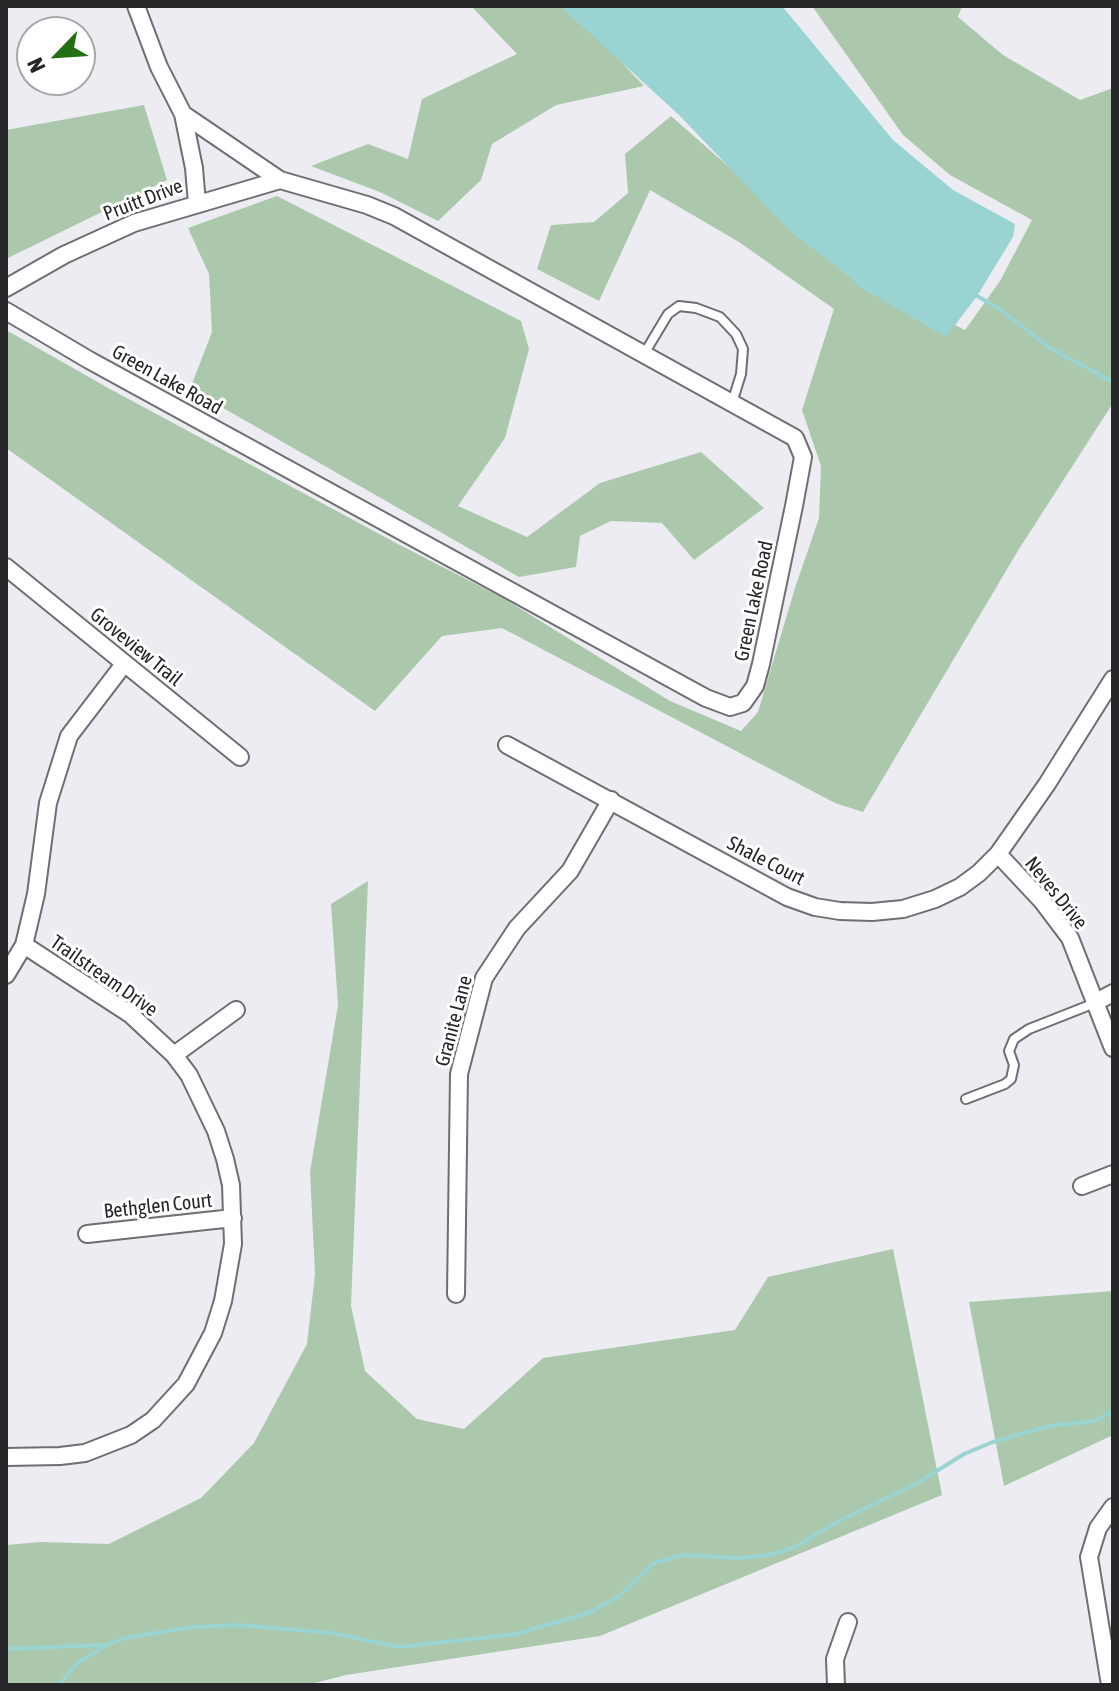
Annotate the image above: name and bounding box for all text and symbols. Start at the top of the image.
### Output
north arrow [16,16,96,96]
text: N [22,54,51,77]
street label: Pruitt Drive [100,174,186,226]
street label: Green Lake Road [108,340,226,420]
street label: Green Lake Road [730,539,778,663]
street label: Groveview Trail [85,603,187,691]
street label: Shale Court [723,831,809,891]
street label: Neves Drive [1019,852,1093,934]
street label: Trailstream Drive [46,930,162,1022]
street label: Granite Lane [430,973,478,1069]
street label: Bethglen Court [103,1188,213,1224]

